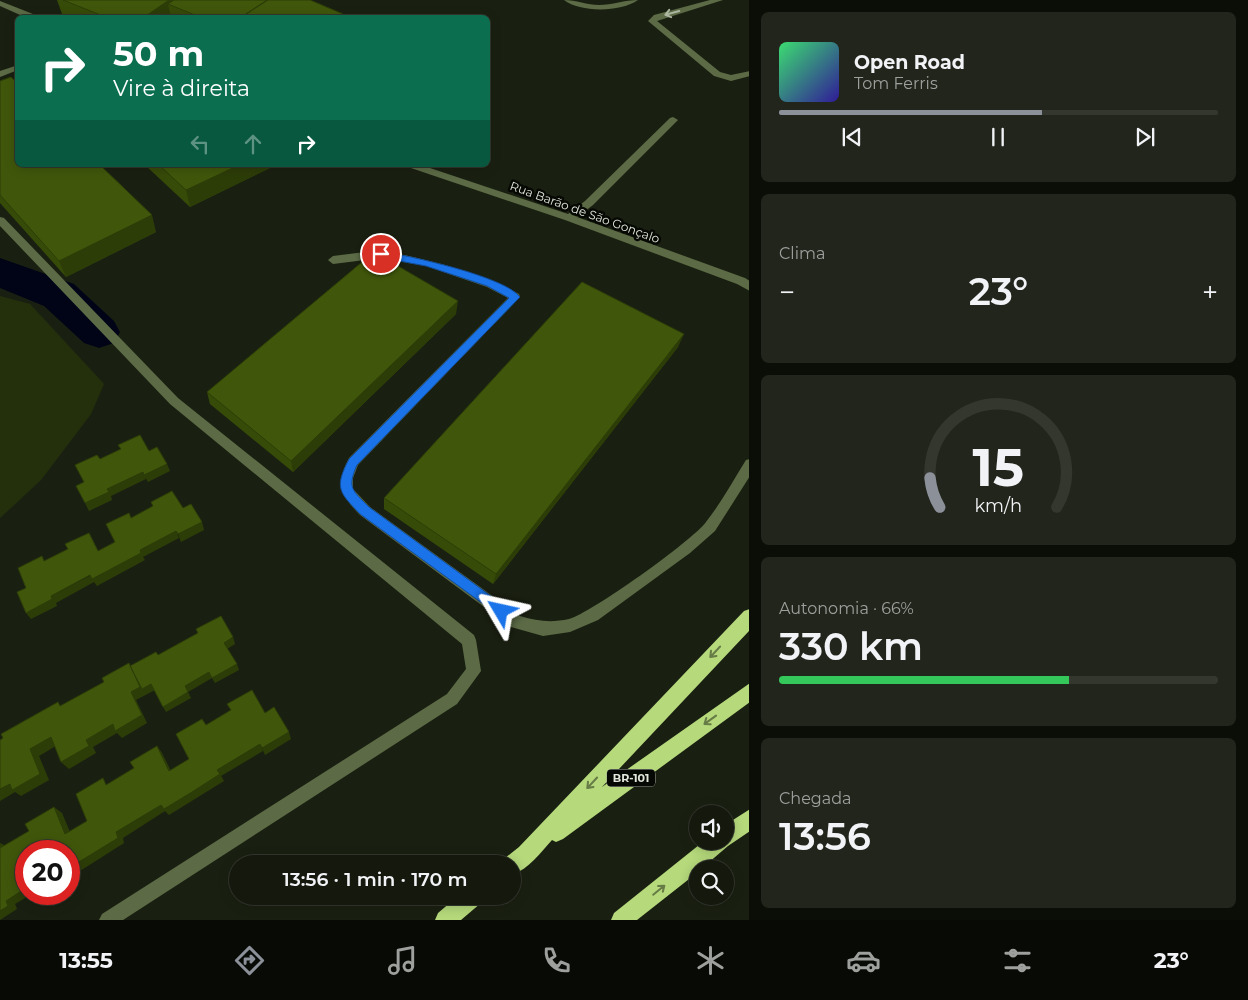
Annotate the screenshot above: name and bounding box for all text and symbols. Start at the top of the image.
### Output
one-way arrow [664,9,680,18]
text: 50 m [113,32,204,75]
icon: right [30,35,95,100]
text: Open Road [854,51,965,74]
text: Tom Ferris [854,74,938,93]
text: Vire à direita [113,75,250,102]
icon: previous [838,123,866,151]
icon: pause [984,123,1012,151]
icon: next [1131,123,1159,151]
icon: left [186,130,214,158]
icon: ahead [239,130,267,158]
icon: right [292,130,320,158]
street label: Rua Barão de São Gonçalo [508,178,662,246]
pin [360,233,402,275]
icon: arrive [367,240,395,268]
text: Clima [779,244,825,263]
text: 23° [969,268,1028,315]
text: − [779,275,795,309]
text: + [1202,275,1218,309]
text: 15 [973,436,1024,499]
text: km/h [975,495,1022,516]
position arrow [474,584,526,636]
text: Autonomia · 66% [779,599,914,618]
text: 330 km [779,623,923,670]
one-way arrow [709,645,721,658]
one-way arrow [703,715,717,725]
road number: BR-101 [607,770,655,786]
one-way arrow [586,777,598,789]
text: Chegada [779,789,852,808]
map controls [689,805,734,905]
button: sound [689,805,734,850]
text: 13:56 [779,813,871,860]
speed limit sign: 20 [15,840,80,905]
button: search [689,860,734,905]
text: 13:56 · 1 min · 170 m [282,868,468,891]
one-way arrow [653,884,666,895]
icon: directions [232,943,267,978]
icon: music [385,943,420,978]
icon: phone [539,943,574,978]
icon: climate [693,943,728,978]
icon: car [846,943,881,978]
icon: filters [1000,943,1035,978]
text: 13:55 [59,947,113,974]
text: 23° [1154,947,1189,974]

